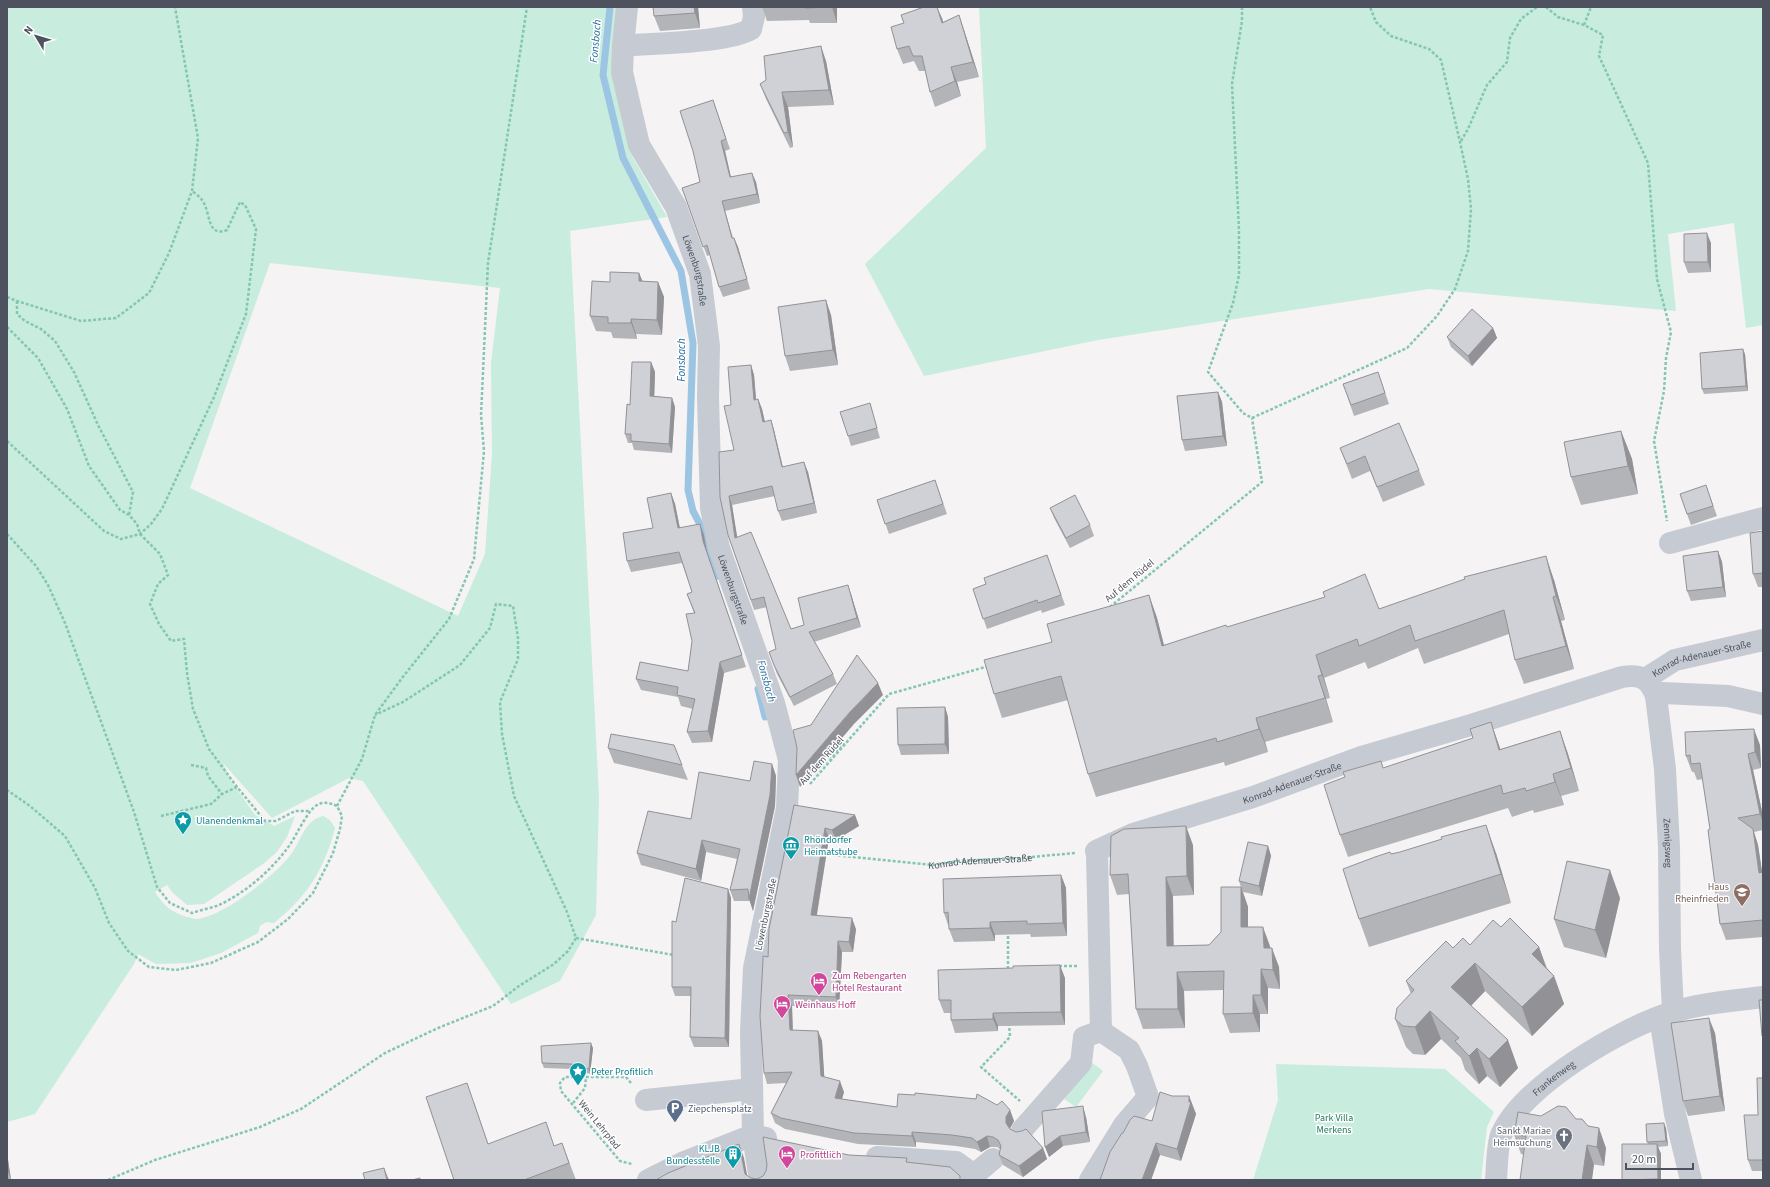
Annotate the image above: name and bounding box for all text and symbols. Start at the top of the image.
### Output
north arrow [16,16,56,56]
water label: Fonsbach [586,19,605,63]
text: N [20,23,37,38]
street label: Löwenburgstraße [679,233,710,307]
water label: Fonsbach [674,338,689,382]
street label: Löwenburgstraße [714,553,752,627]
street label: Auf dem Rüdel [1102,556,1158,606]
street label: Konrad-Adenauer-Straße [1649,637,1752,681]
water label: Fonsbach [754,658,779,704]
street label: Auf dem Rüdel [796,733,848,788]
street label: Konrad-Adenauer-Straße [1241,759,1344,808]
place icon: Ulanendenkmal [173,810,193,835]
place label: Ulanendenkmal [196,814,263,828]
street label: Zennigsweg [1660,818,1675,868]
place label: Rhöndorfer Heimatstube [804,833,858,859]
museum icon: Rhöndorfer Heimatstube [781,835,801,860]
street label: Konrad-Adenauer-Straße [928,851,1033,873]
street label: Löwenburgstraße [751,877,780,952]
place label: Haus Rheinfrieden [1675,880,1729,906]
school or university icon: Haus Rheinfrieden [1732,882,1752,907]
place label: Zum Rebengarten Hotel Restaurant [832,969,906,995]
hotel icon: Zum Rebengarten Hotel Restaurant [809,971,829,996]
hotel icon: Weinhaus Hoff [772,994,792,1019]
place label: Weinhaus Hoff [795,998,857,1012]
street label: Frankenweg [1530,1057,1578,1099]
place icon: Peter Profitlich [568,1061,588,1086]
place label: Peter Profitlich [591,1065,653,1079]
street label: Wein Lehrpfad [575,1097,624,1152]
parking icon: Ziepchensplatz [665,1098,685,1123]
place label: Ziepchensplatz [688,1102,752,1116]
park label: Park Villa Merkens [1315,1111,1353,1137]
place label: Sankt Mariae Heimsuchung [1493,1124,1551,1150]
church icon: Sankt Mariae Heimsuchung [1554,1126,1574,1151]
place label: KLJB Bundesstelle [666,1142,720,1168]
building icon: KLJB Bundesstelle [723,1144,743,1169]
hotel icon: Profittlich [777,1144,797,1169]
scale bar [1626,1145,1693,1171]
place label: Profittlich [800,1148,841,1162]
text: 20 m [1632,1151,1656,1168]

